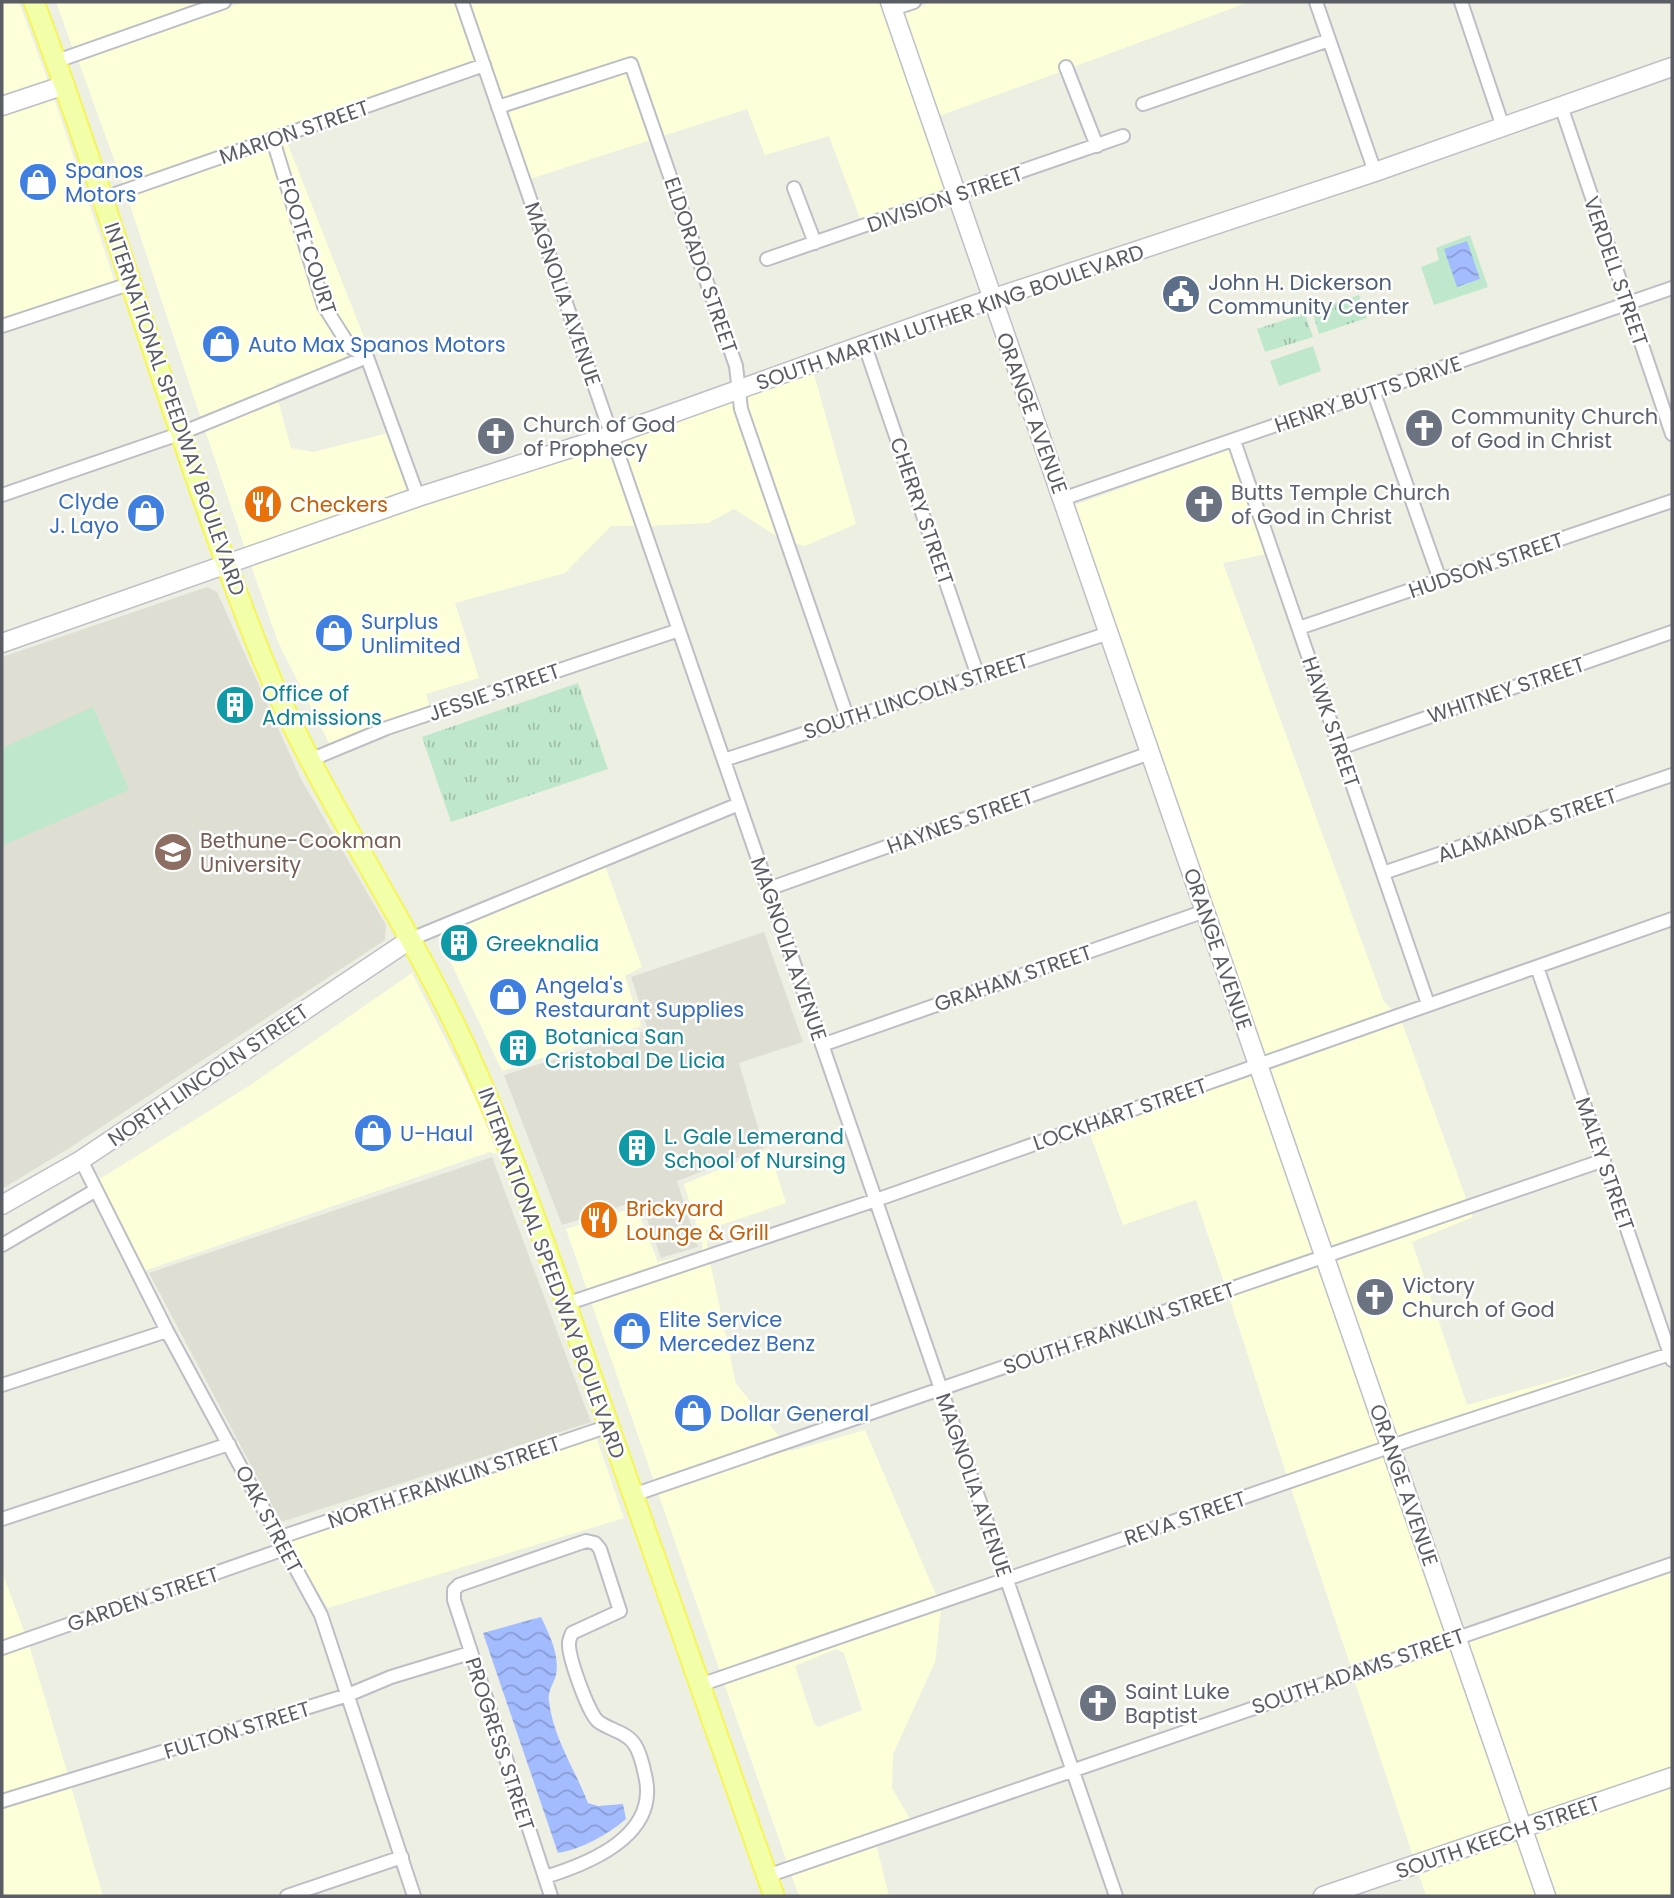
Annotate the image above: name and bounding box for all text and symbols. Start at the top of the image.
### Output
street label: MARION STREET [215,93,373,171]
place label: Spanos Motors [65,156,144,209]
street label: DIVISION STREET [863,159,1027,239]
shop icon: Spanos Motors [17,161,59,203]
street label: ELDORADO STREET [657,173,745,357]
street label: FOOTE COURT [272,174,344,318]
street label: VERDELL STREET [1577,192,1655,350]
street label: MAGNOLIA AVENUE [518,198,608,390]
street label: INTERNATIONAL SPEEDWAY BOULEVARD [97,218,253,600]
street label: SOUTH MARTIN LUTHER KING BOULEVARD [752,237,1148,397]
place label: John H. Dickerson Community Center [1208,268,1409,321]
public building icon: John H. Dickerson Community Center [1160,273,1202,315]
shop icon: Auto Max Spanos Motors [200,323,242,365]
street label: ORANGE AVENUE [989,328,1075,498]
place label: Auto Max Spanos Motors [248,330,506,359]
street label: HENRY BUTTS DRIVE [1271,348,1465,440]
place label: Community Church of God in Christ [1451,402,1658,455]
church icon: Community Church of God in Christ [1403,407,1445,449]
place label: Church of God of Prophecy [523,410,676,463]
church icon: Church of God of Prophecy [475,415,517,457]
street label: CHERRY STREET [883,433,961,589]
place label: Butts Temple Church of God in Christ [1231,478,1450,531]
restaurant icon: Checkers [242,483,284,525]
church icon: Butts Temple Church of God in Christ [1183,483,1225,525]
place label: Clyde J. Layo [49,487,119,540]
place label: Checkers [290,490,388,519]
shop icon: Clyde J. Layo [125,492,167,534]
street label: HUDSON STREET [1405,525,1567,605]
place label: Surplus Unlimited [361,607,461,660]
shop icon: Surplus Unlimited [313,612,355,654]
street label: SOUTH LINCOLN STREET [800,646,1032,746]
street label: WHITNEY STREET [1424,650,1588,730]
street label: HAWK STREET [1295,653,1367,791]
street label: JESSIE STREET [424,656,564,728]
place label: Office of Admissions [262,679,382,732]
building icon: Office of Admissions [214,684,256,726]
street label: HAYNES STREET [883,781,1037,861]
street label: ALAMANDA STREET [1433,781,1621,869]
place label: Bethune-Cookman University [200,826,402,879]
school or university icon: Bethune-Cookman University [152,831,194,873]
street label: MAGNOLIA AVENUE [744,853,834,1045]
street label: ORANGE AVENUE [1177,864,1259,1034]
building icon: Greeknalia [438,922,480,964]
place label: Greeknalia [486,929,599,958]
street label: GRAHAM STREET [930,937,1096,1019]
place label: Angela's Restaurant Supplies [535,971,744,1024]
shop icon: Angela's Restaurant Supplies [487,976,529,1018]
street label: NORTH LINCOLN STREET [102,997,314,1153]
place label: Botanica San Cristobal De Licia [545,1022,725,1075]
building icon: Botanica San Cristobal De Licia [497,1027,539,1069]
street label: LOCKHART STREET [1029,1071,1211,1157]
street label: INTERNATIONAL SPEEDWAY BOULEVARD [471,1083,633,1463]
street label: MALEY STREET [1569,1093,1641,1235]
shop icon: U-Haul [352,1112,394,1154]
place label: U-Haul [400,1119,473,1148]
place label: L. Gale Lemerand School of Nursing [664,1122,846,1175]
building icon: L. Gale Lemerand School of Nursing [616,1127,658,1169]
place label: Brickyard Lounge & Grill [626,1194,769,1247]
restaurant icon: Brickyard Lounge & Grill [578,1199,620,1241]
place label: Victory Church of God [1402,1271,1555,1324]
street label: SOUTH FRANKLIN STREET [999,1275,1239,1381]
church icon: Victory Church of God [1354,1276,1396,1318]
place label: Elite Service Mercedez Benz [659,1305,815,1358]
shop icon: Elite Service Mercedez Benz [611,1310,653,1352]
street label: MAGNOLIA AVENUE [929,1389,1019,1581]
shop icon: Dollar General [672,1392,714,1434]
place label: Dollar General [720,1399,869,1428]
street label: ORANGE AVENUE [1363,1400,1445,1570]
street label: NORTH FRANKLIN STREET [324,1429,564,1535]
street label: OAK STREET [228,1460,310,1578]
street label: REVA STREET [1120,1484,1250,1552]
street label: GARDEN STREET [63,1559,223,1639]
street label: SOUTH ADAMS STREET [1248,1621,1468,1721]
street label: PROGRESS STREET [458,1653,542,1835]
place label: Saint Luke Baptist [1125,1677,1230,1730]
church icon: Saint Luke Baptist [1077,1682,1119,1724]
street label: FULTON STREET [160,1694,314,1766]
street label: SOUTH KEECH STREET [1392,1788,1604,1886]

